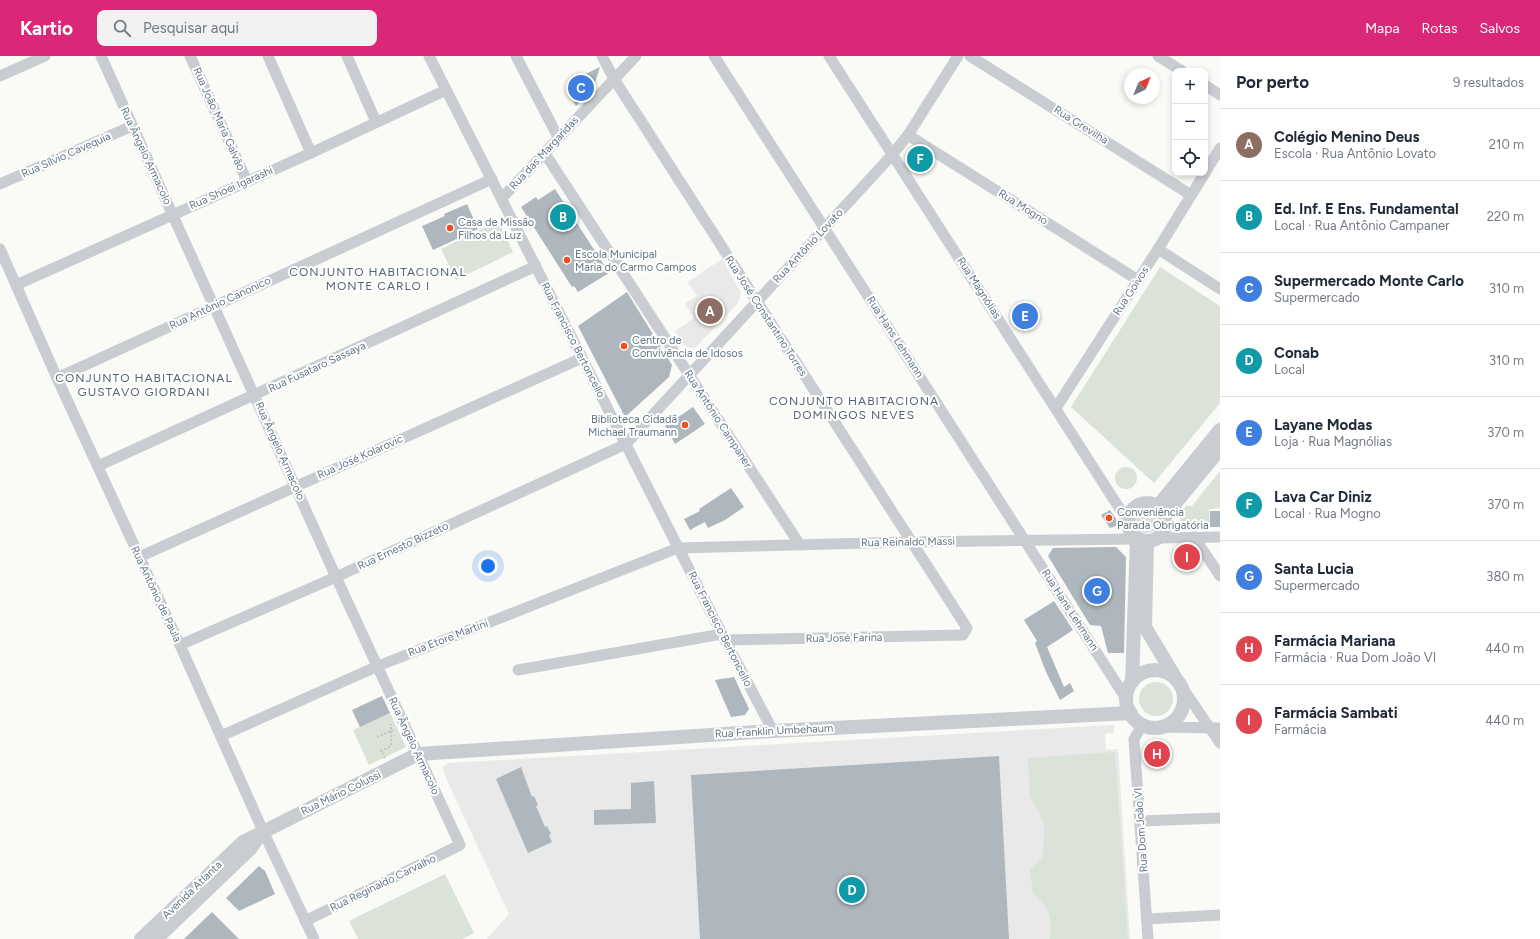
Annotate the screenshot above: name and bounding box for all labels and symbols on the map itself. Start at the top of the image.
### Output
street label: Rua João Maria Galvão [190,65,248,173]
north arrow [1124,68,1160,104]
pin: C [568,73,594,103]
street label: Rua Grevilha [1051,103,1111,147]
street label: Rua Ângelo Armacolo [118,105,175,207]
street label: Rua das Margaridas [507,114,581,192]
street label: Rua Sílvio Cavequia [19,130,113,180]
pin: F [907,144,933,174]
street label: Rua Shoei Igarashi [187,164,275,212]
street label: Rua Mogno [996,187,1050,227]
pin: B [550,202,576,232]
street label: Rua Antônio Lovato [770,206,846,286]
place label: Casa de Missão Filhos da Luz [458,216,534,242]
marker: Casa de Missão Filhos da Luz [445,223,455,233]
place label: Escola Municipal Maria do Carmo Campos [575,248,697,274]
street label: Rua José Constantino Torres [722,253,810,379]
marker: Escola Municipal Maria do Carmo Campos [562,255,572,265]
street label: Rua Magnólias [954,255,1004,321]
street label: Rua Goivos [1110,264,1152,318]
district label: CONJUNTO HABITACIONAL MONTE CARLO I [289,265,467,293]
street label: Rua Antônio Canonico [167,274,273,332]
street label: Rua Francisco Bertoncello [538,280,608,400]
street label: Rua Hans Lehmann [864,294,926,380]
pin: A [697,296,723,326]
pin: E [1012,301,1038,331]
place label: Centro de Convivência de Idosos [632,334,743,360]
street label: Rua Fusataro Sassaya [266,339,368,395]
marker: Centro de Convivência de Idosos [619,341,629,351]
street label: Rua Antônio Campaner [681,368,755,471]
district label: CONJUNTO HABITACIONAL GUSTAVO GIORDANI [55,371,233,399]
district label: CONJUNTO HABITACIONA DOMINGOS NEVES [769,394,939,422]
street label: Rua Ângelo Armacolo [252,399,308,502]
place label: Biblioteca Cidadã Michael Traumann [588,413,677,439]
marker: Biblioteca Cidadã Michael Traumann [680,420,690,430]
street label: Rua José Kolarovic [315,432,405,482]
place label: Conveniência Parada Obrigatória [1117,506,1209,532]
marker: Conveniência Parada Obrigatória [1104,513,1114,523]
street label: Rua Ernesto Bizzeto [356,519,450,573]
street label: Rua Reinaldo Massi [861,535,955,549]
pin: I [1174,542,1200,572]
street label: Rua Antônio de Paula [128,544,184,644]
your location [478,556,498,576]
street label: Rua Hans Lehmann [1039,567,1101,653]
street label: Rua Francisco Bertoncello [685,569,755,689]
pin: G [1084,576,1110,606]
street label: Rua Etore Martini [406,617,490,659]
street label: Rua José Farina [805,631,883,645]
street label: Rua Ângelo Armacolo [386,695,443,797]
street label: Rua Franklin Umbehaum [714,721,834,741]
pin: H [1144,739,1170,769]
street label: Rua Mário Colussi [299,768,383,818]
street label: Rua Dom João VI [1132,787,1150,873]
street label: Rua Reginaldo Carvalho [328,852,438,914]
street label: Avenida Atlanta [159,858,225,922]
pin: D [839,875,865,905]

